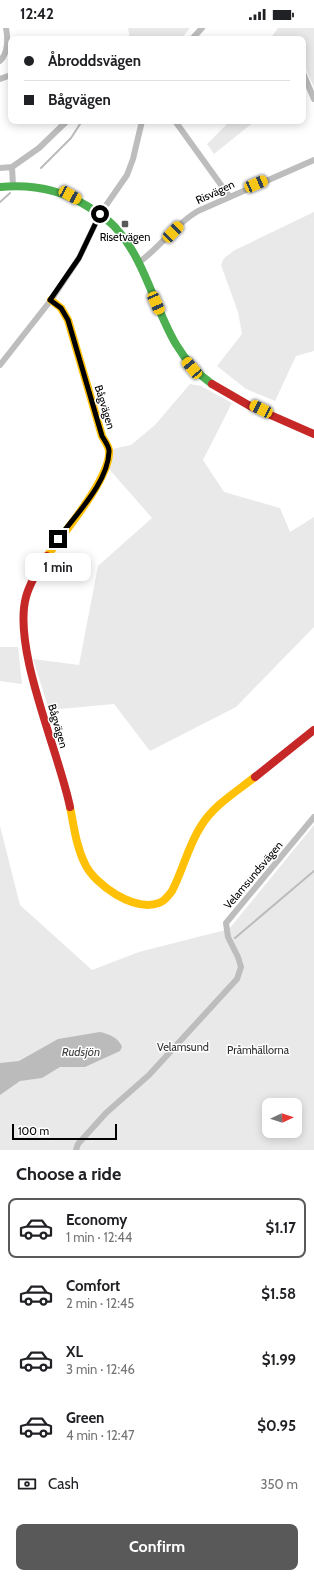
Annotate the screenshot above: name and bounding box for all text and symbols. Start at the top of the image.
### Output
text: 12:42 [20,5,54,23]
text: Åbroddsvägen [48,52,141,70]
text: Bågvägen [48,91,111,109]
car [243,174,269,194]
street label: Risvägen [193,177,237,207]
car [57,184,83,206]
route start [91,205,109,223]
marker: Risetvägen [120,219,130,229]
car [160,219,186,245]
place label: Risetvägen [100,230,150,244]
car [146,290,166,316]
car [180,355,204,381]
street label: Bågvägen [92,383,118,431]
car [248,398,274,420]
route end [49,530,67,548]
callout: 1 min [25,553,91,581]
text: 1 min [43,559,73,575]
street label: Bågvägen [45,702,71,750]
street label: Velamsundsvägen [221,838,285,912]
park label: Velamsund [157,1040,209,1054]
park label: Pråmhällorna [227,1043,290,1057]
water label: Rudsjön [62,1044,100,1059]
north arrow [262,1098,302,1138]
map controls [262,1098,302,1138]
scale bar [12,1122,117,1141]
text: 100 m [18,1124,49,1138]
text: Choose a ride [16,1163,121,1185]
icon: car [18,1210,54,1246]
text: Economy [66,1211,127,1229]
text: $1.17 [266,1219,296,1237]
text: 1 min · 12:44 [66,1229,132,1245]
icon: car [18,1276,54,1312]
text: Comfort [66,1277,120,1295]
text: $1.58 [261,1285,296,1303]
text: 2 min · 12:45 [66,1295,134,1311]
icon: car [18,1342,54,1378]
text: XL [66,1343,83,1361]
text: $1.99 [262,1351,296,1369]
text: 3 min · 12:46 [66,1361,135,1377]
icon: car [18,1408,54,1444]
text: Green [66,1409,104,1427]
text: $0.95 [257,1417,296,1435]
text: 4 min · 12:47 [66,1427,135,1443]
icon: cash [16,1473,38,1495]
text: Cash [48,1475,79,1493]
text: 350 m [261,1476,298,1492]
button: Confirm [16,1524,298,1570]

